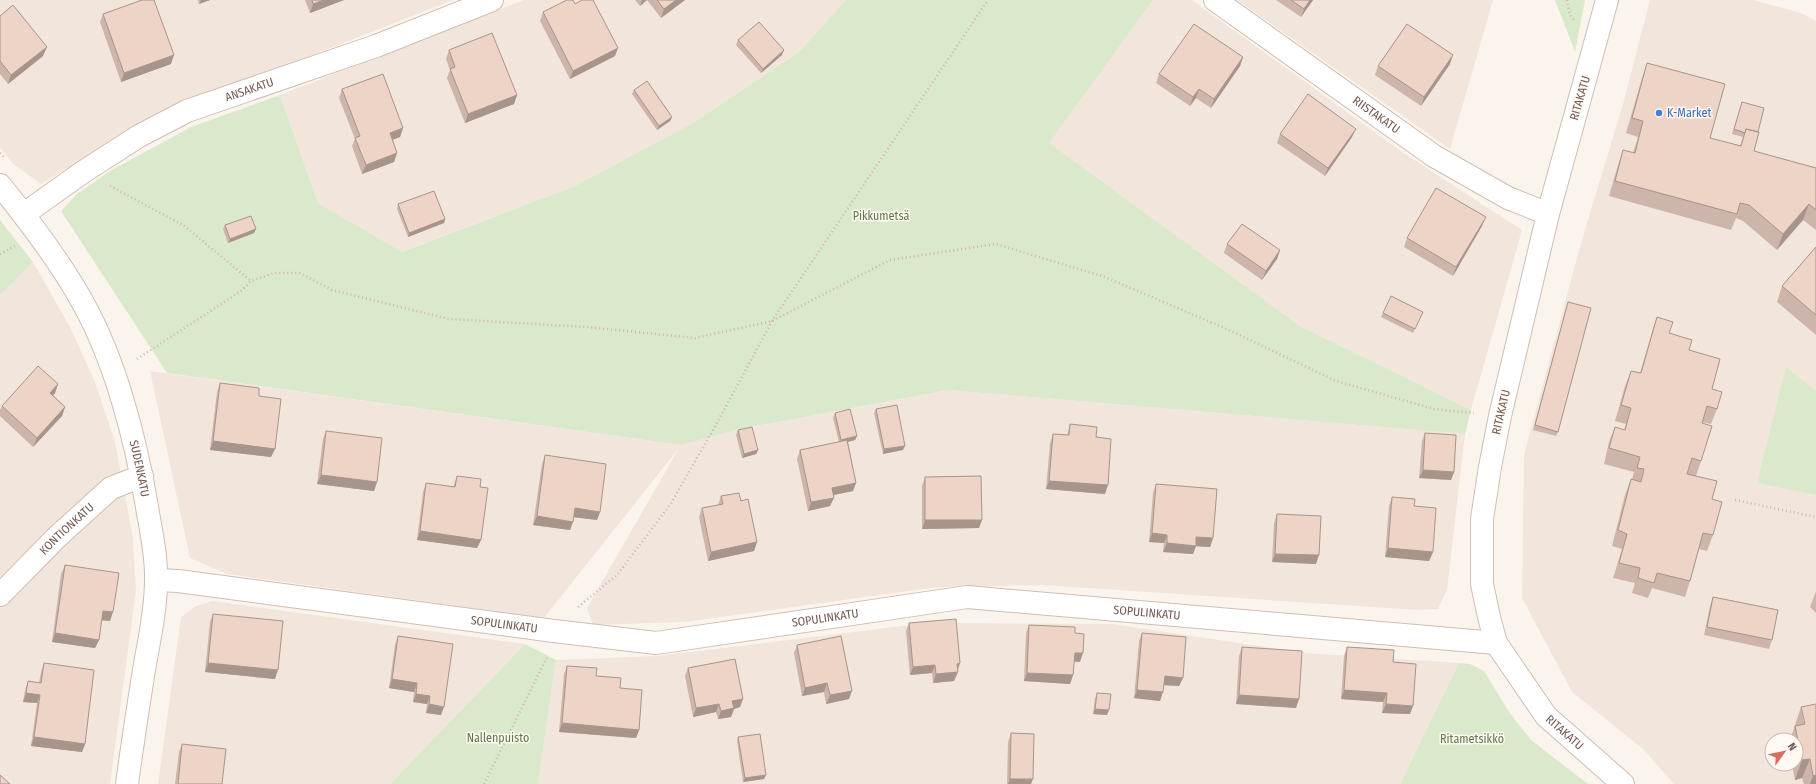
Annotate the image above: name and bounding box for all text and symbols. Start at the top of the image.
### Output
street label: RITAKATU [1567,74,1593,122]
street label: ANSAKATU [223,75,275,104]
street label: RIISTAKATU [1350,93,1403,136]
place label: K-Market [1667,106,1711,120]
marker: K-Market [1654,108,1664,118]
park label: Pikkumetsä [853,209,909,223]
street label: RITAKATU [1489,388,1513,436]
street label: SUDENKATU [127,439,152,498]
street label: KONTIONKATU [37,500,97,558]
street label: SOPULINKATU [1113,603,1181,623]
street label: SOPULINKATU [791,606,859,630]
street label: SOPULINKATU [470,613,538,636]
street label: RITAKATU [1543,712,1586,753]
park label: Nallenpuisto [467,731,529,745]
park label: Ritametsikkö [1440,732,1504,746]
north arrow [1764,732,1804,772]
text: N [1785,741,1799,753]

